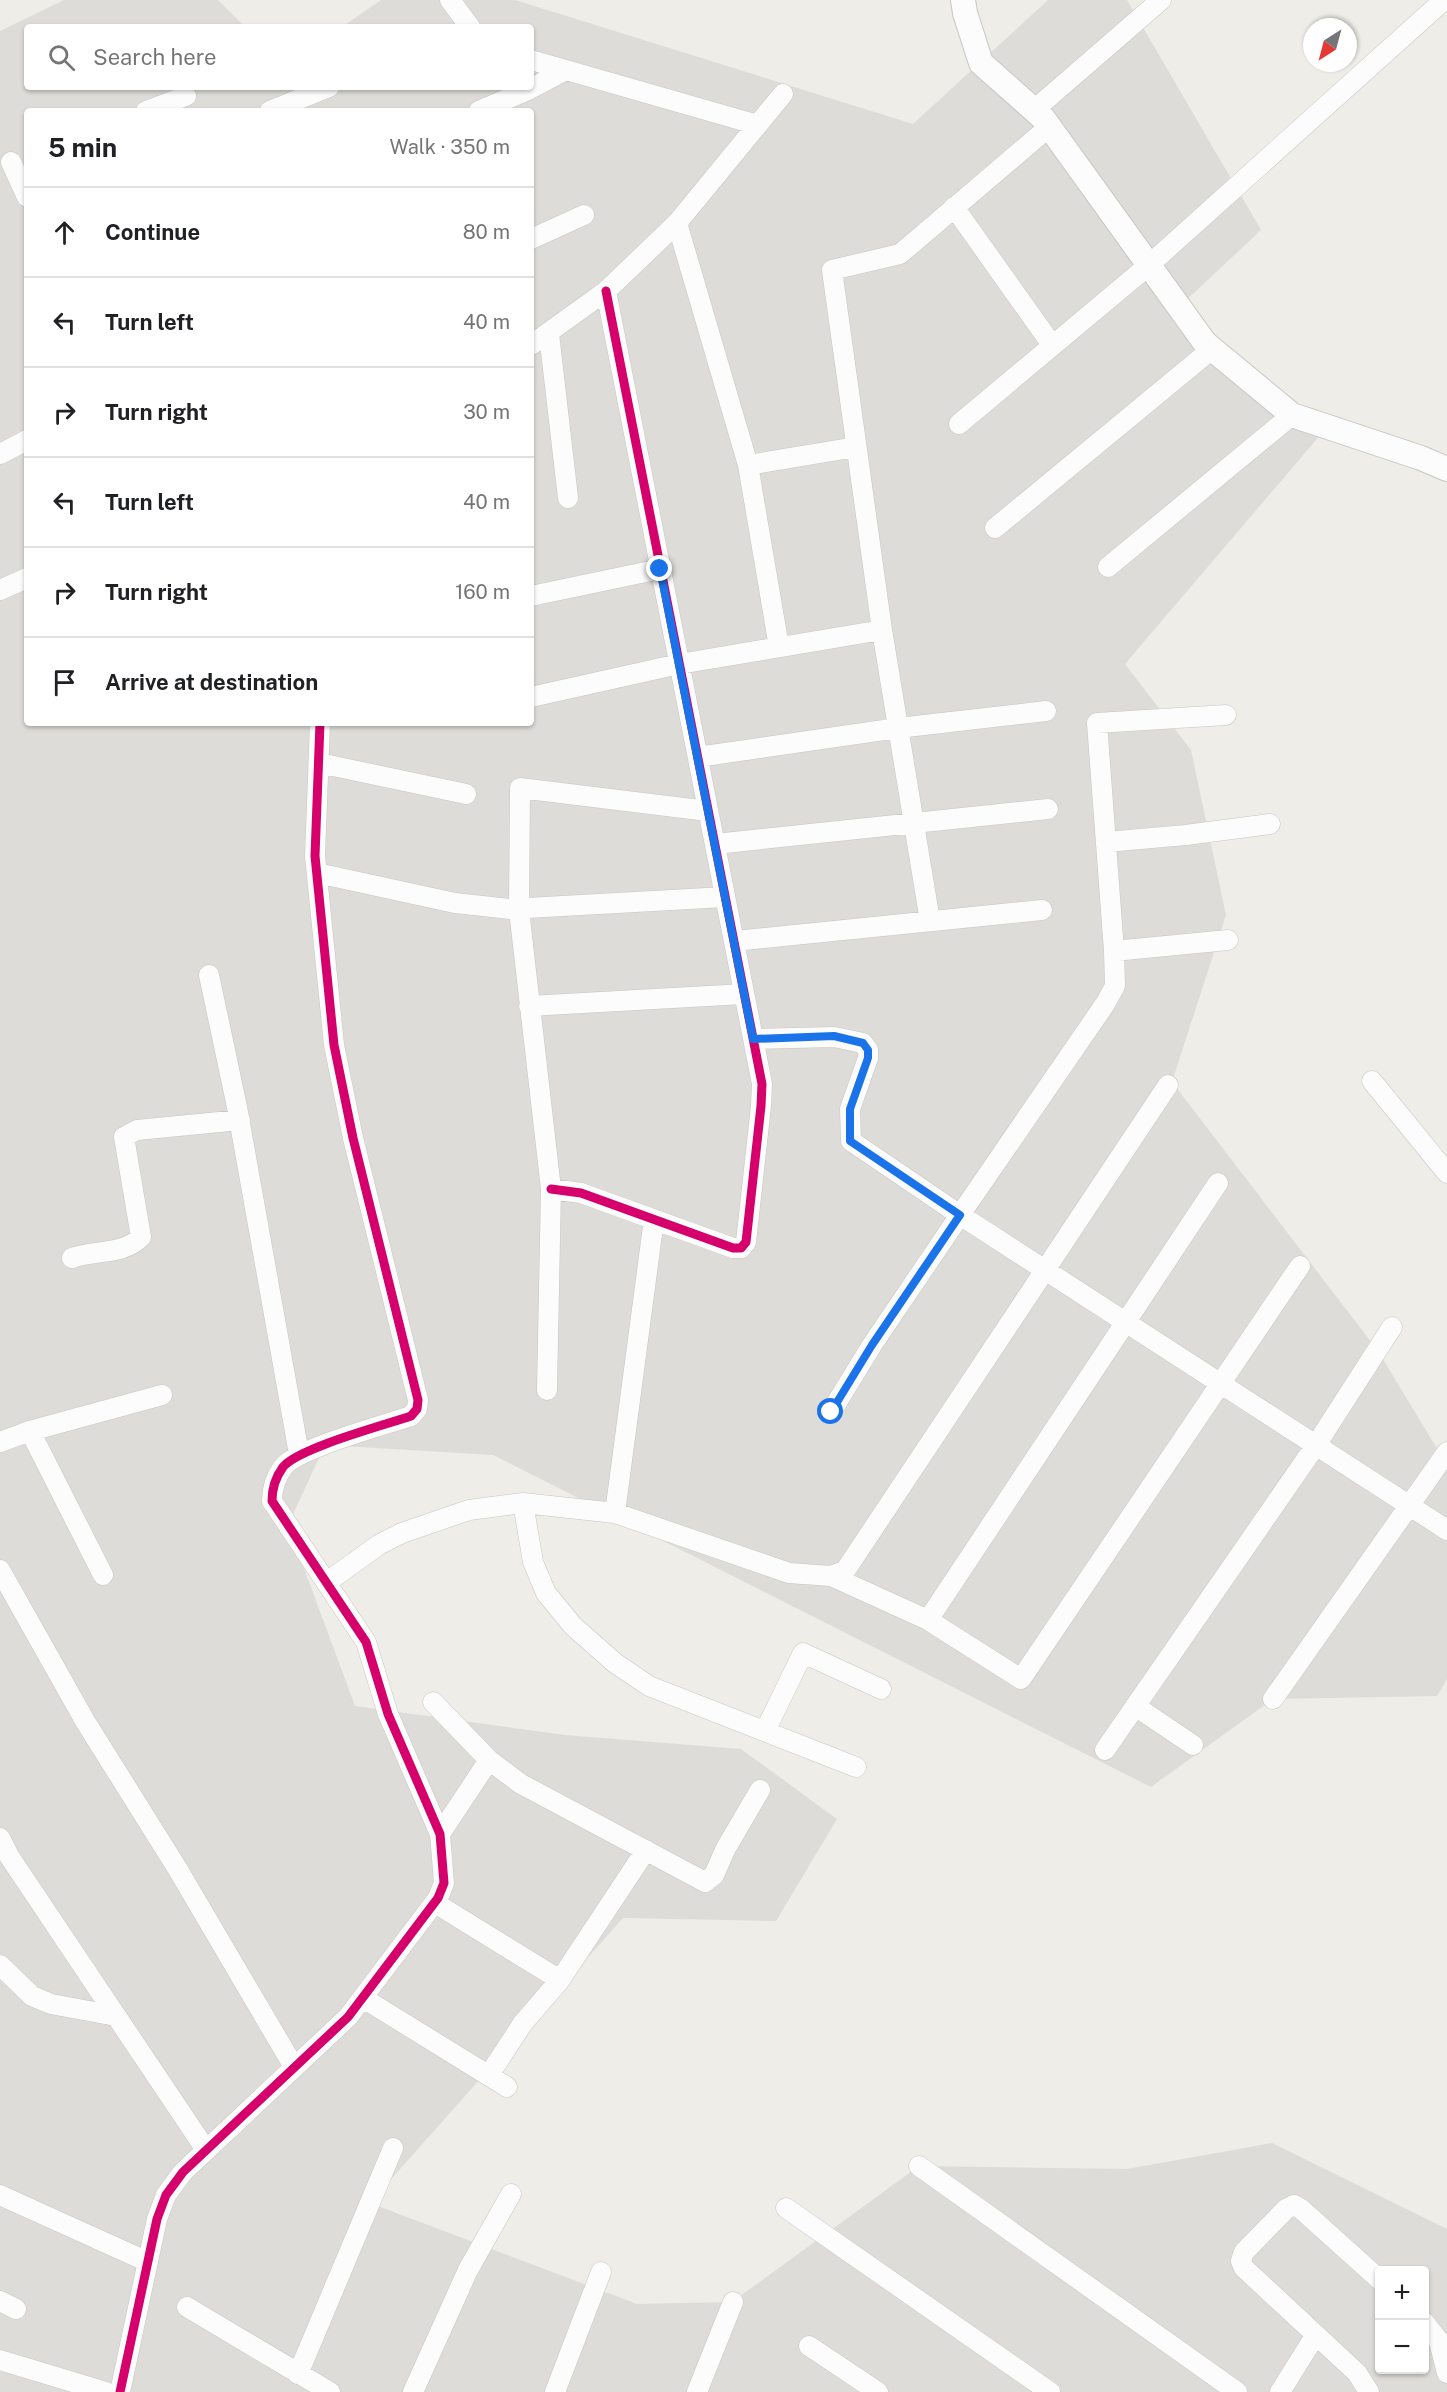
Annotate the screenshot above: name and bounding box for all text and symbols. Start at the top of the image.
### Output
north arrow [1303,18,1357,72]
search box [24,24,534,90]
icon: search [45,41,78,74]
text: Search here [93,44,217,70]
text: 5 min [48,132,117,163]
text: Walk · 350 m [390,135,510,159]
icon: ahead [48,216,81,249]
text: Continue [105,219,200,245]
text: 80 m [463,220,510,244]
icon: left [48,306,81,339]
text: Turn left [105,309,194,335]
text: 40 m [463,310,510,334]
icon: right [48,396,81,429]
text: Turn right [105,399,208,425]
text: 30 m [463,400,510,424]
icon: left [48,486,81,519]
text: Turn left [105,489,194,515]
text: 40 m [463,490,510,514]
route end [646,555,672,581]
icon: right [48,576,81,609]
text: Turn right [105,579,208,605]
text: 160 m [455,580,510,604]
icon: arrive [48,666,81,699]
text: Arrive at destination [105,669,318,695]
route start [817,1398,843,1424]
map controls [1375,2266,1429,2374]
button: + [1375,2266,1429,2320]
button: − [1375,2320,1429,2374]

